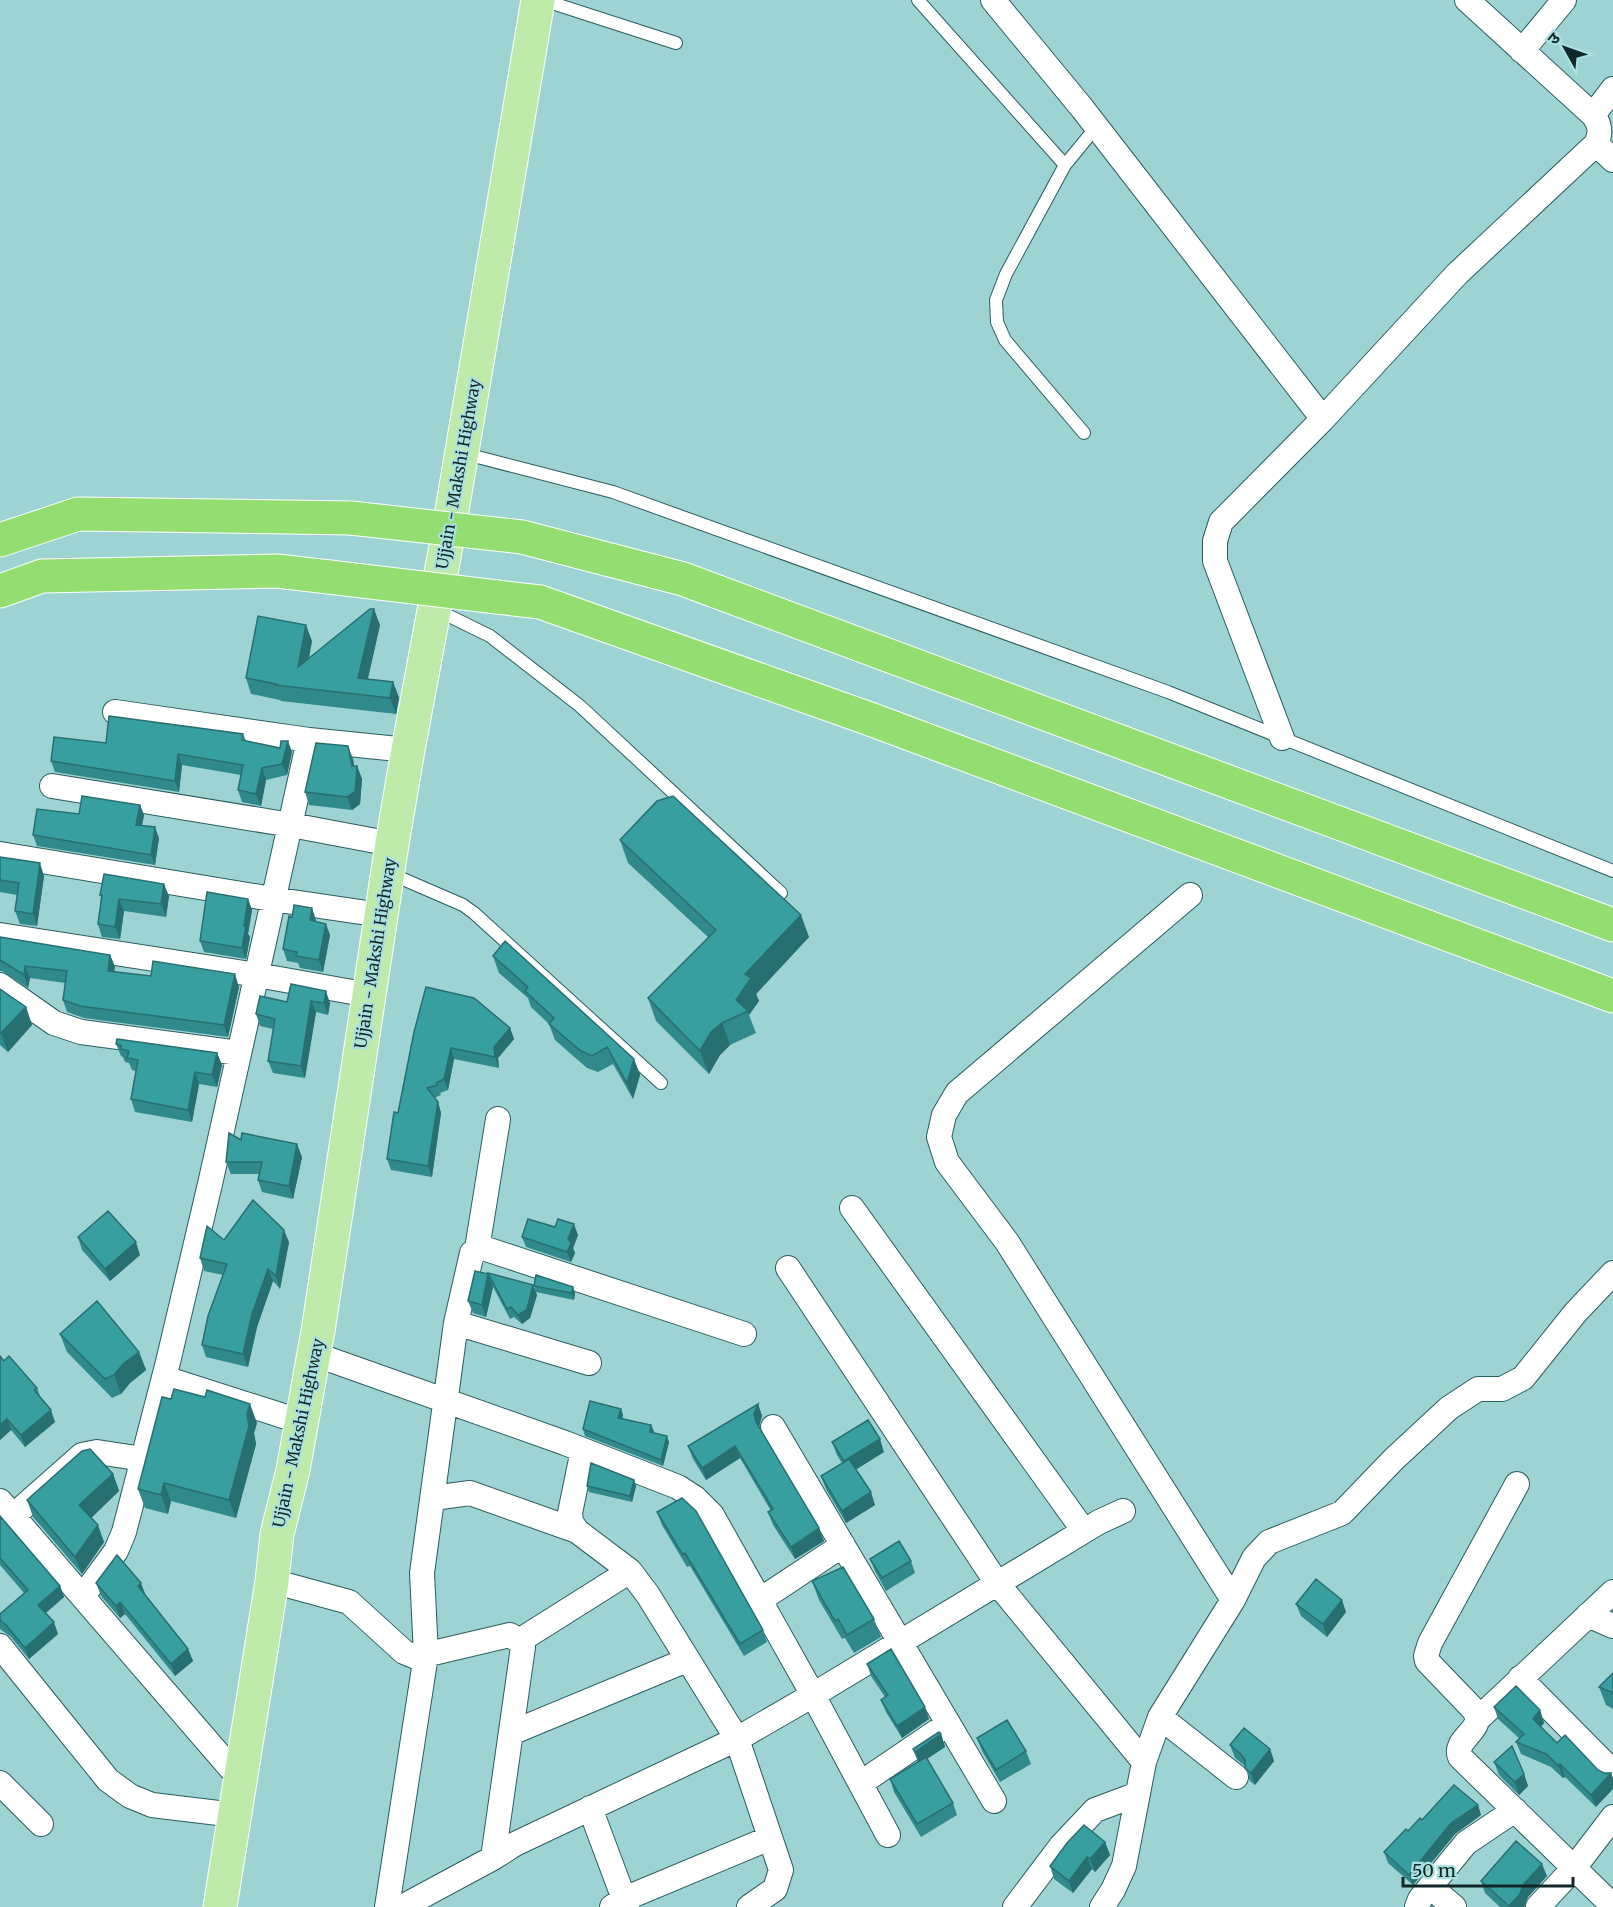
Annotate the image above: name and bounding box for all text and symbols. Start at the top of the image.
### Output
north arrow [1535,18,1595,78]
text: उ [1543,28,1565,48]
street label: Ujjain - Makshi Highway [431,377,485,571]
street label: Ujjain - Makshi Highway [350,856,400,1050]
street label: Ujjain - Makshi Highway [268,1336,328,1529]
scale bar [1403,1850,1572,1888]
text: 50 m [1412,1859,1456,1882]

